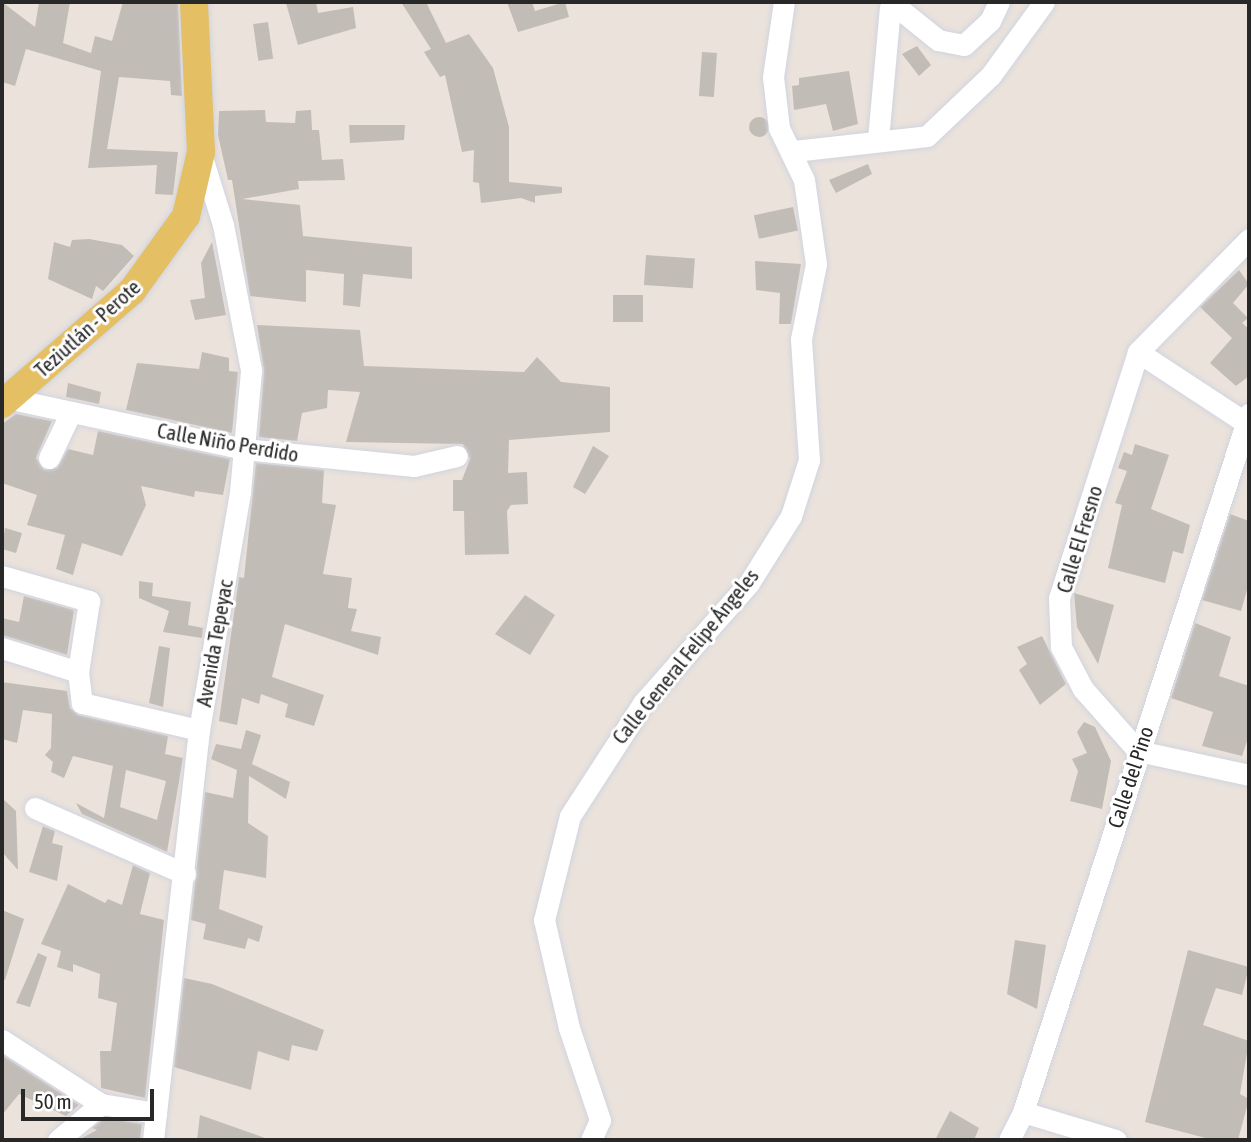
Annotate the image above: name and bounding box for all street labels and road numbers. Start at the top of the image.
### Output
street label: Teziutlán - Perote [29,274,145,382]
street label: Calle Niño Perdido [155,417,301,467]
street label: Calle El Fresno [1051,482,1107,596]
street label: Calle General Felipe Ángeles [607,563,763,749]
street label: Avenida Tepeyac [190,577,238,709]
street label: Calle del Pino [1102,723,1158,831]

